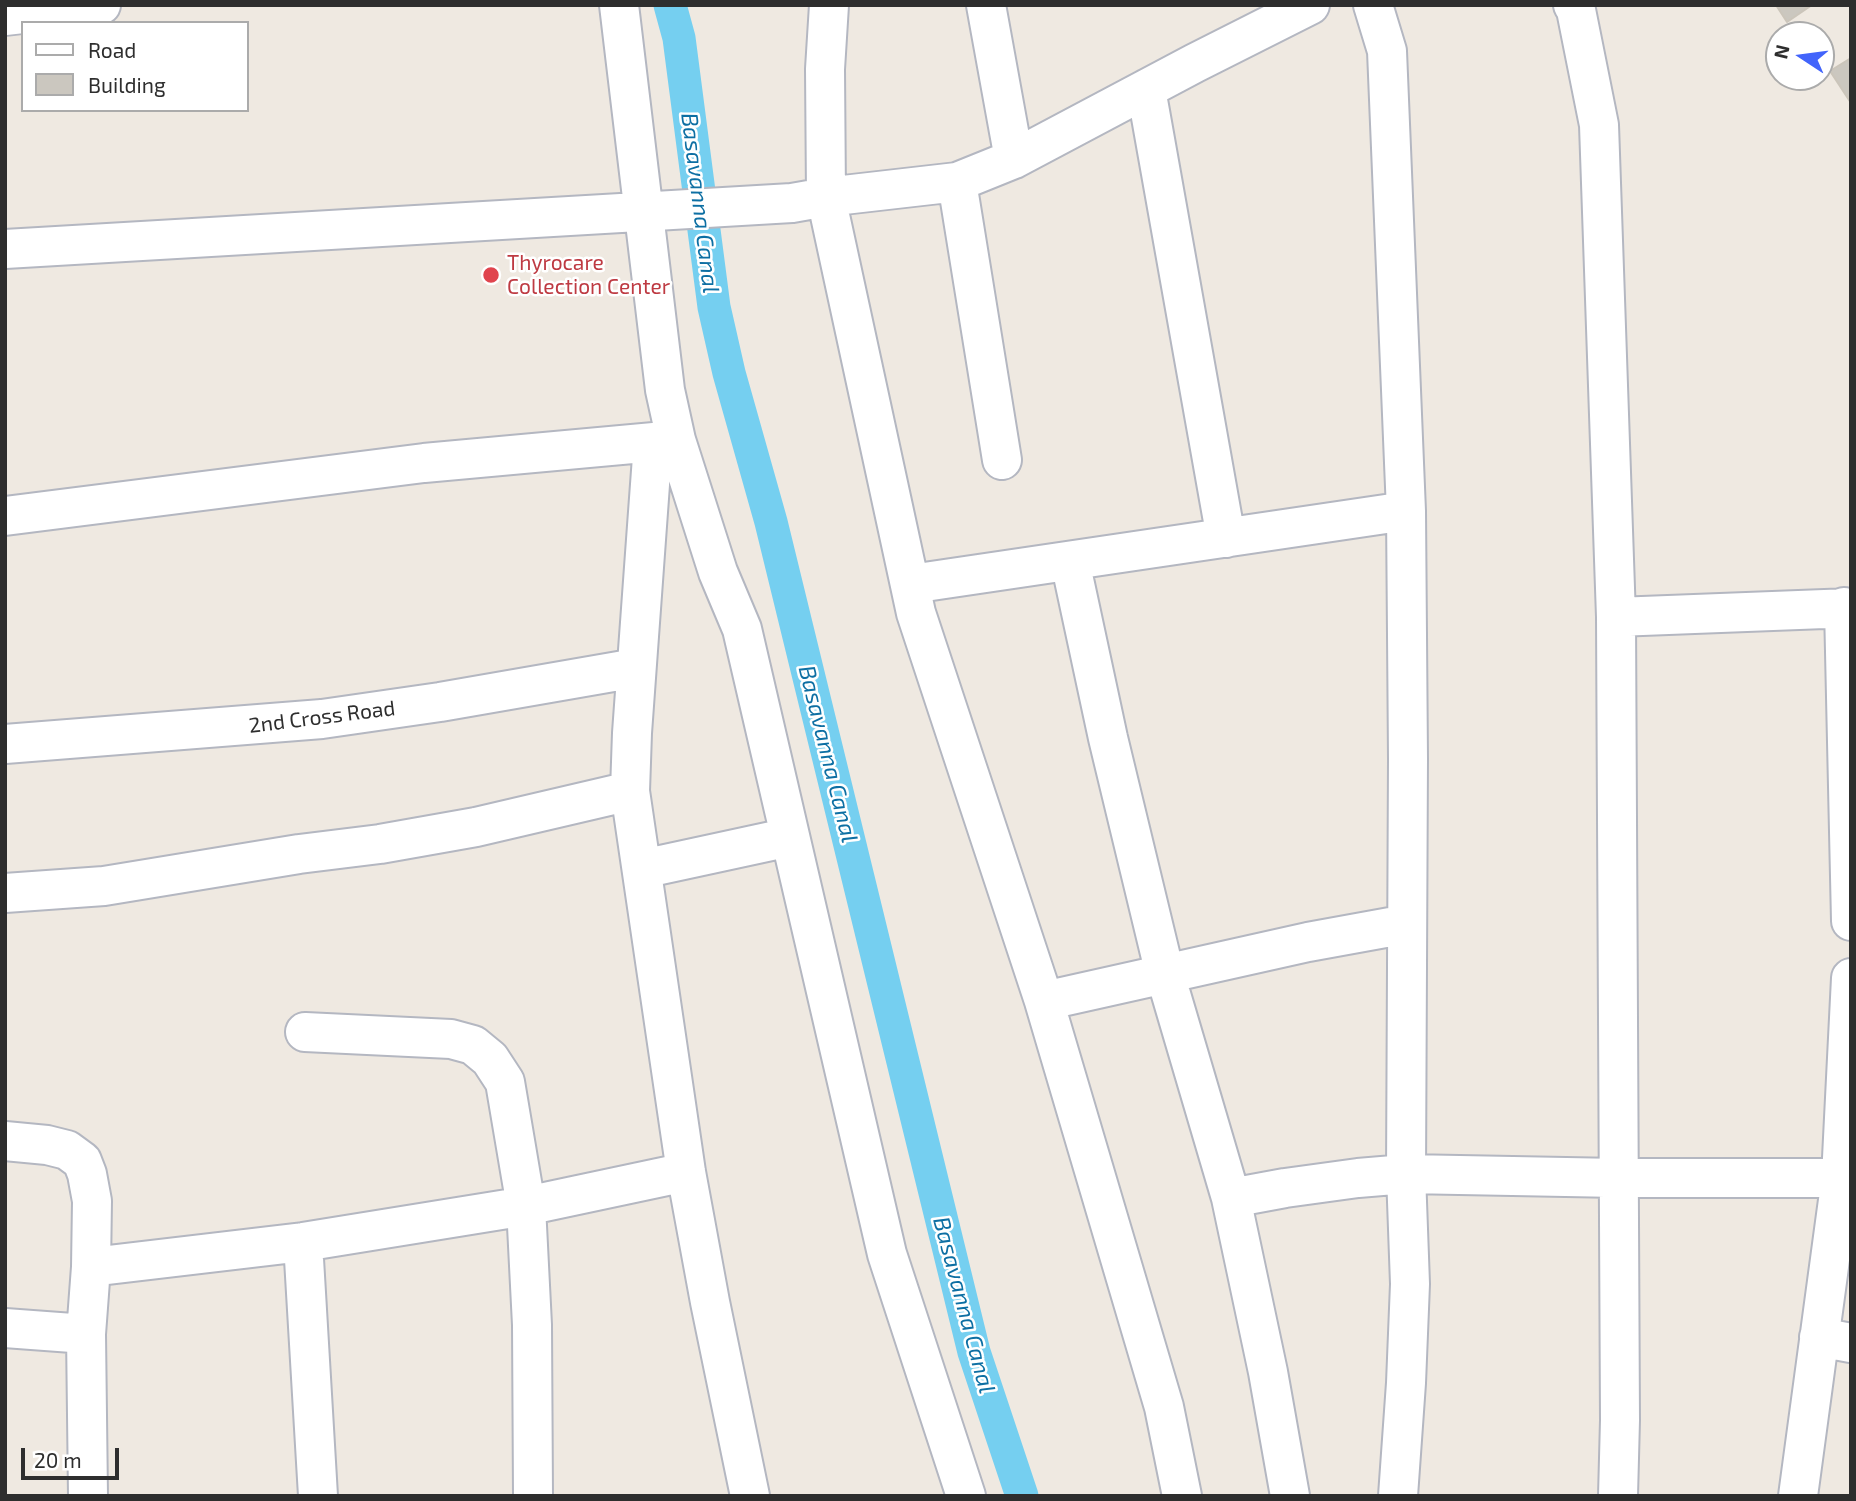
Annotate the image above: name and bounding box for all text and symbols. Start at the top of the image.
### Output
legend [21,21,248,112]
north arrow [1765,21,1835,91]
text: Road [88,37,136,62]
text: N [1768,42,1794,61]
text: Building [88,72,166,97]
water label: Basavanna Canal [675,111,725,295]
place label: Thyrocare Collection Center [507,250,670,300]
marker: Thyrocare Collection Center [481,265,501,285]
water label: Basavanna Canal [793,662,863,846]
street label: 2nd Cross Road [247,696,397,738]
water label: Basavanna Canal [927,1214,1001,1396]
scale bar [24,1434,122,1478]
text: 20 m [34,1447,82,1472]

